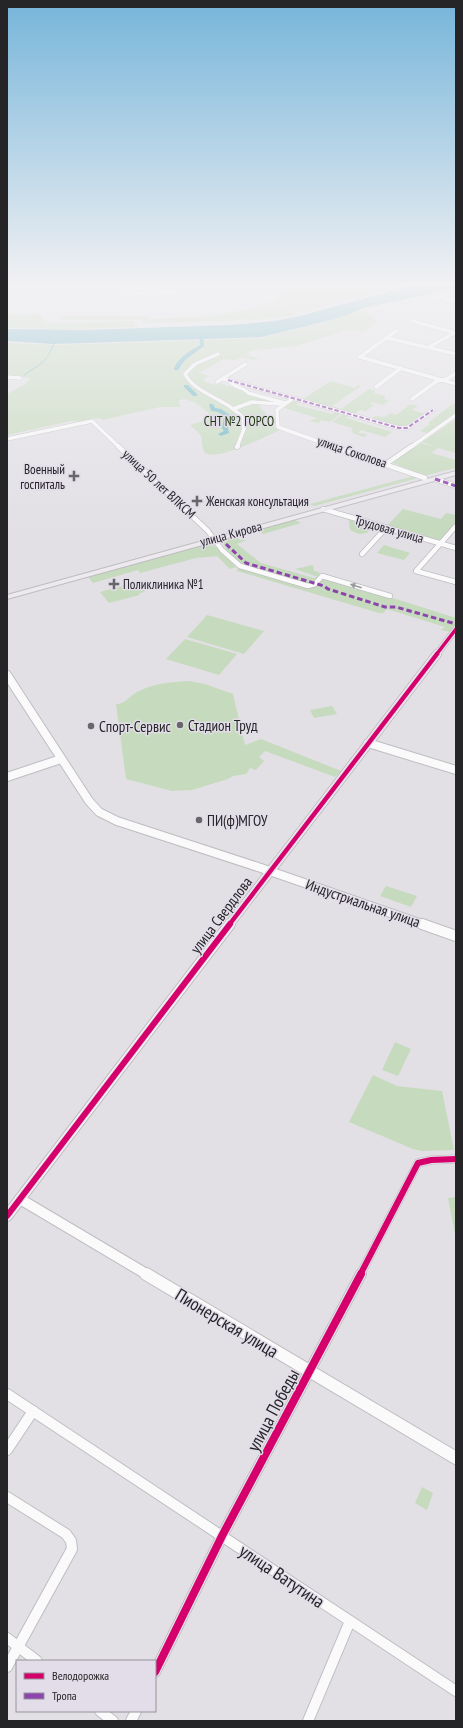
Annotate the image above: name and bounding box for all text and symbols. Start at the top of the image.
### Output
park label: СНТ №2 ГОРСО [204,413,274,430]
street label: улица Соколова [315,432,389,472]
street label: улица 50 лет ВЛКСМ [119,446,199,522]
place label: Военный госпиталь [20,461,65,493]
marker: Военный госпиталь [68,470,80,482]
place label: Женская консультация [205,493,309,510]
marker: Женская консультация [191,495,203,507]
street label: Трудовая улица [353,511,425,547]
street label: улица Кирова [198,518,264,550]
place label: Поликлиника №1 [123,576,204,593]
marker: Поликлиника №1 [108,578,120,590]
one-way arrow [350,583,362,589]
place label: Стадион Труд [188,716,258,735]
place label: Спорт-Сервис [99,717,172,736]
marker: Стадион Труд [175,720,185,730]
marker: Спорт-Сервис [86,721,96,731]
place label: ПИ(ф)МГОУ [207,811,268,830]
marker: ПИ(ф)МГОУ [194,815,204,825]
street label: улица Свердлова [186,873,256,957]
street label: Индустриальная улица [303,875,423,931]
street label: Пионерская улица [171,1283,283,1363]
street label: улица Победы [242,1365,304,1455]
street label: улица Ватутина [235,1539,329,1613]
legend [16,1660,156,1712]
text: Велодорожка [52,1668,109,1683]
text: Тропа [52,1688,77,1703]

